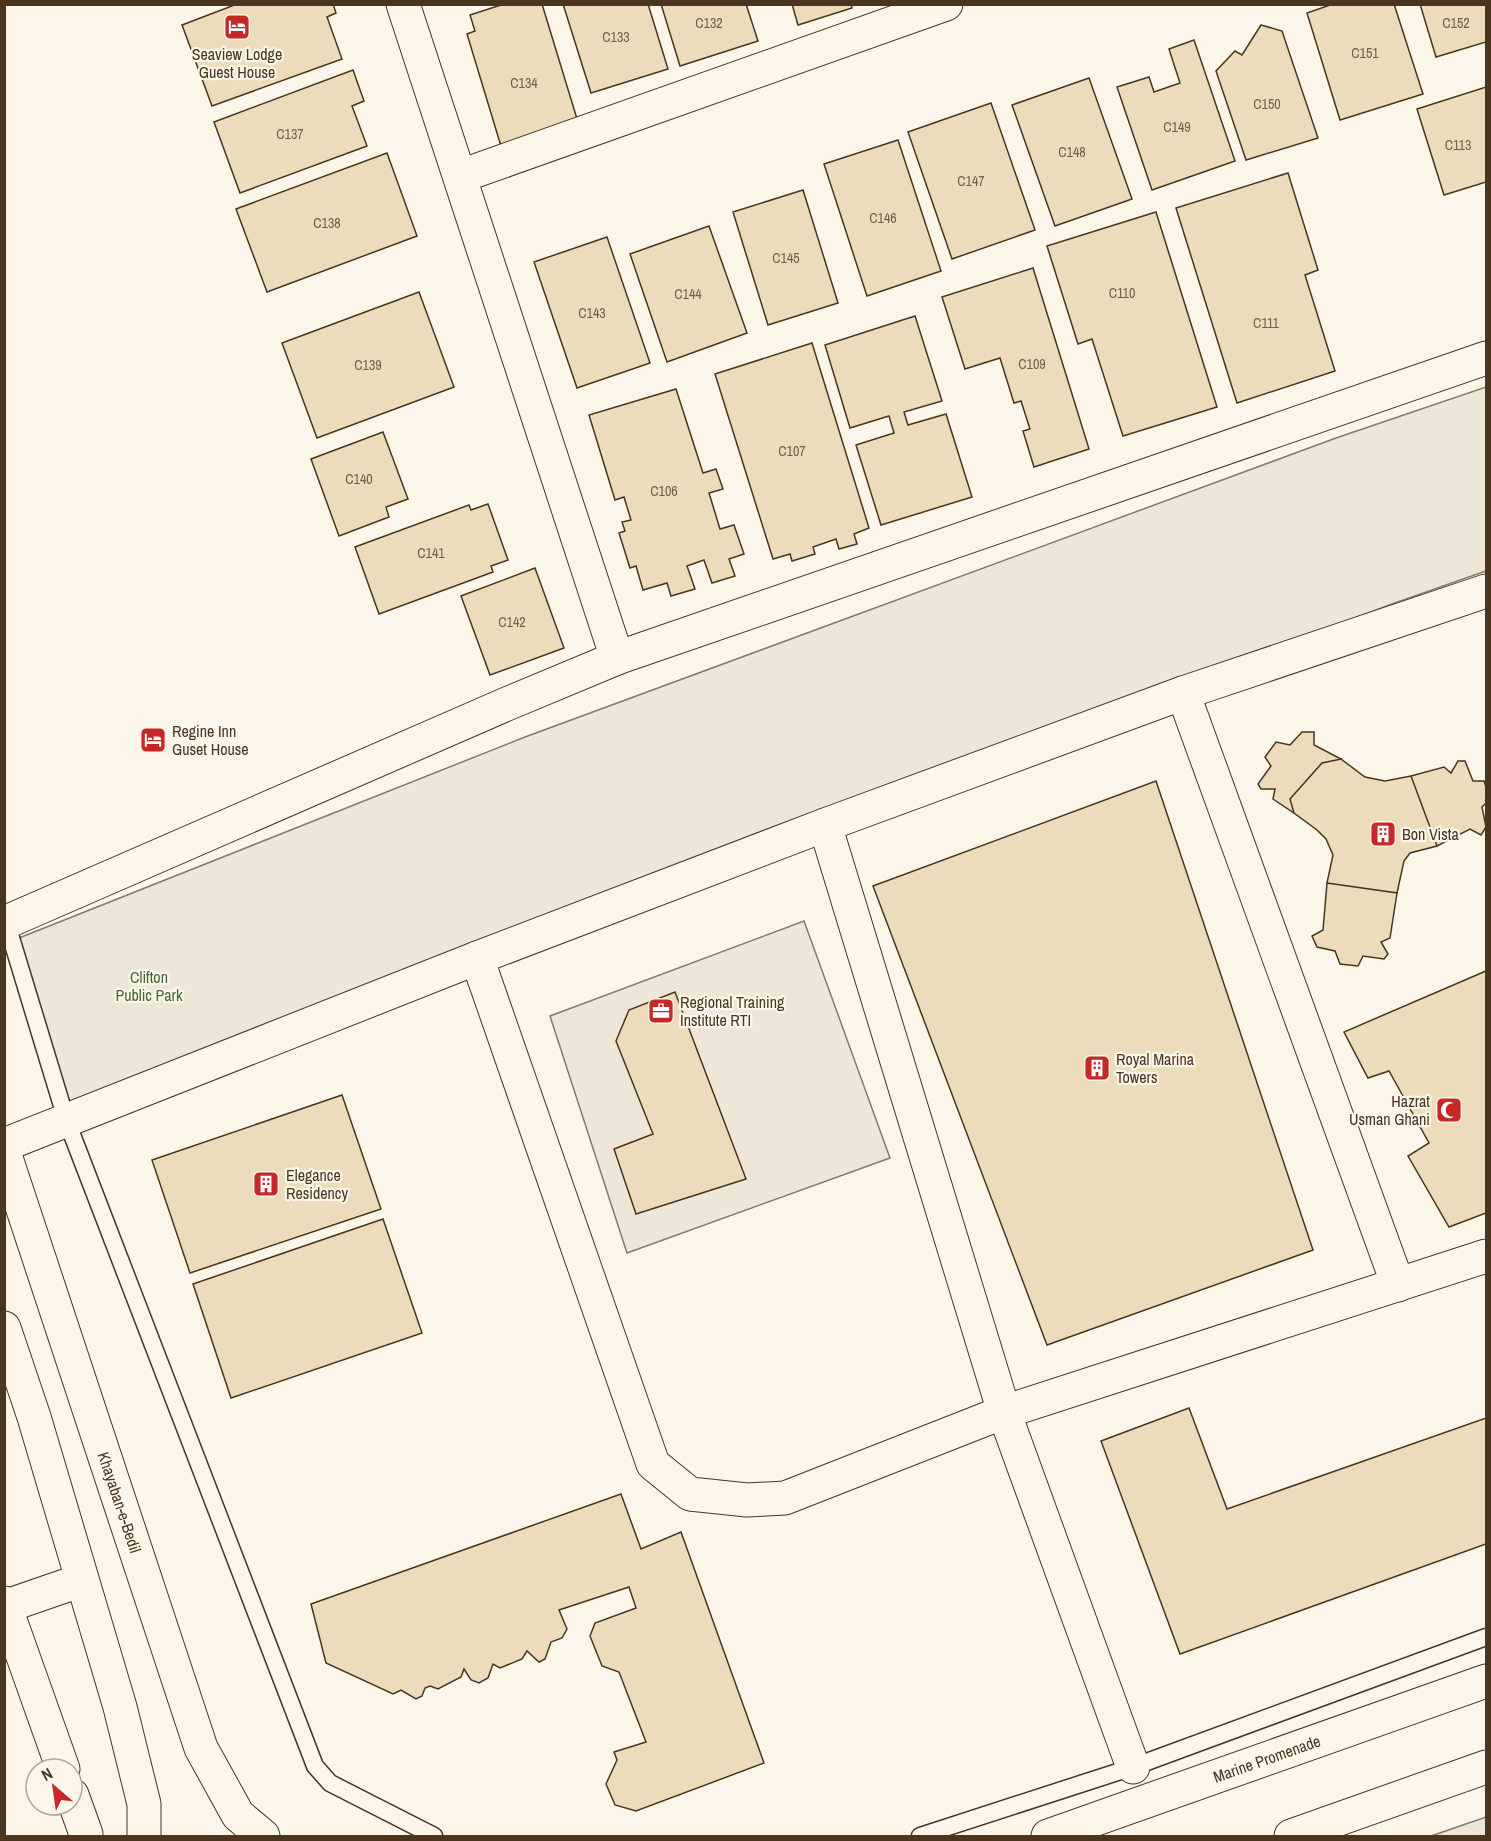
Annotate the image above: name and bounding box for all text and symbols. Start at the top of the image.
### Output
hotel icon: Seaview Lodge Guest House [222,12,252,42]
house number: C132 [695,14,723,32]
house number: C152 [1442,14,1470,32]
house number: C133 [602,28,630,46]
place label: Seaview Lodge Guest House [192,43,282,83]
house number: C151 [1351,44,1379,62]
house number: C134 [510,74,538,92]
house number: C150 [1253,95,1281,113]
house number: C149 [1163,118,1191,136]
house number: C137 [276,125,304,143]
house number: C113 [1445,136,1471,154]
house number: C148 [1058,143,1086,161]
house number: C147 [957,172,985,190]
house number: C146 [869,209,897,227]
house number: C138 [313,214,341,232]
house number: C145 [772,249,800,267]
house number: C110 [1109,284,1135,302]
house number: C144 [674,285,702,303]
house number: C143 [578,304,606,322]
house number: C111 [1253,314,1279,332]
house number: C109 [1018,355,1046,373]
house number: C139 [354,356,382,374]
house number: C107 [778,442,806,460]
house number: C140 [345,470,373,488]
house number: C106 [650,482,678,500]
house number: C141 [417,544,445,562]
house number: C142 [498,613,526,631]
place label: Regine Inn Guset House [172,720,249,760]
hotel icon: Regine Inn Guset House [138,725,168,755]
building icon: Bon Vista [1368,819,1398,849]
place label: Bon Vista [1402,823,1459,845]
park label: Clifton Public Park [115,966,183,1006]
place label: Regional Training Institute RTI [680,991,785,1031]
office icon: Regional Training Institute RTI [646,996,676,1026]
place label: Royal Marina Towers [1116,1048,1195,1088]
building icon: Royal Marina Towers [1082,1053,1112,1083]
place label: Hazrat Usman Ghani [1349,1090,1430,1130]
mosque icon: Hazrat Usman Ghani [1434,1095,1464,1125]
place label: Elegance Residency [286,1164,348,1204]
building icon: Elegance Residency [251,1169,281,1199]
street label: Khayaban-e-Bedil [93,1449,147,1556]
street label: Marine Promenade [1210,1729,1323,1788]
north arrow [24,1757,84,1817]
text: N [37,1762,56,1786]

